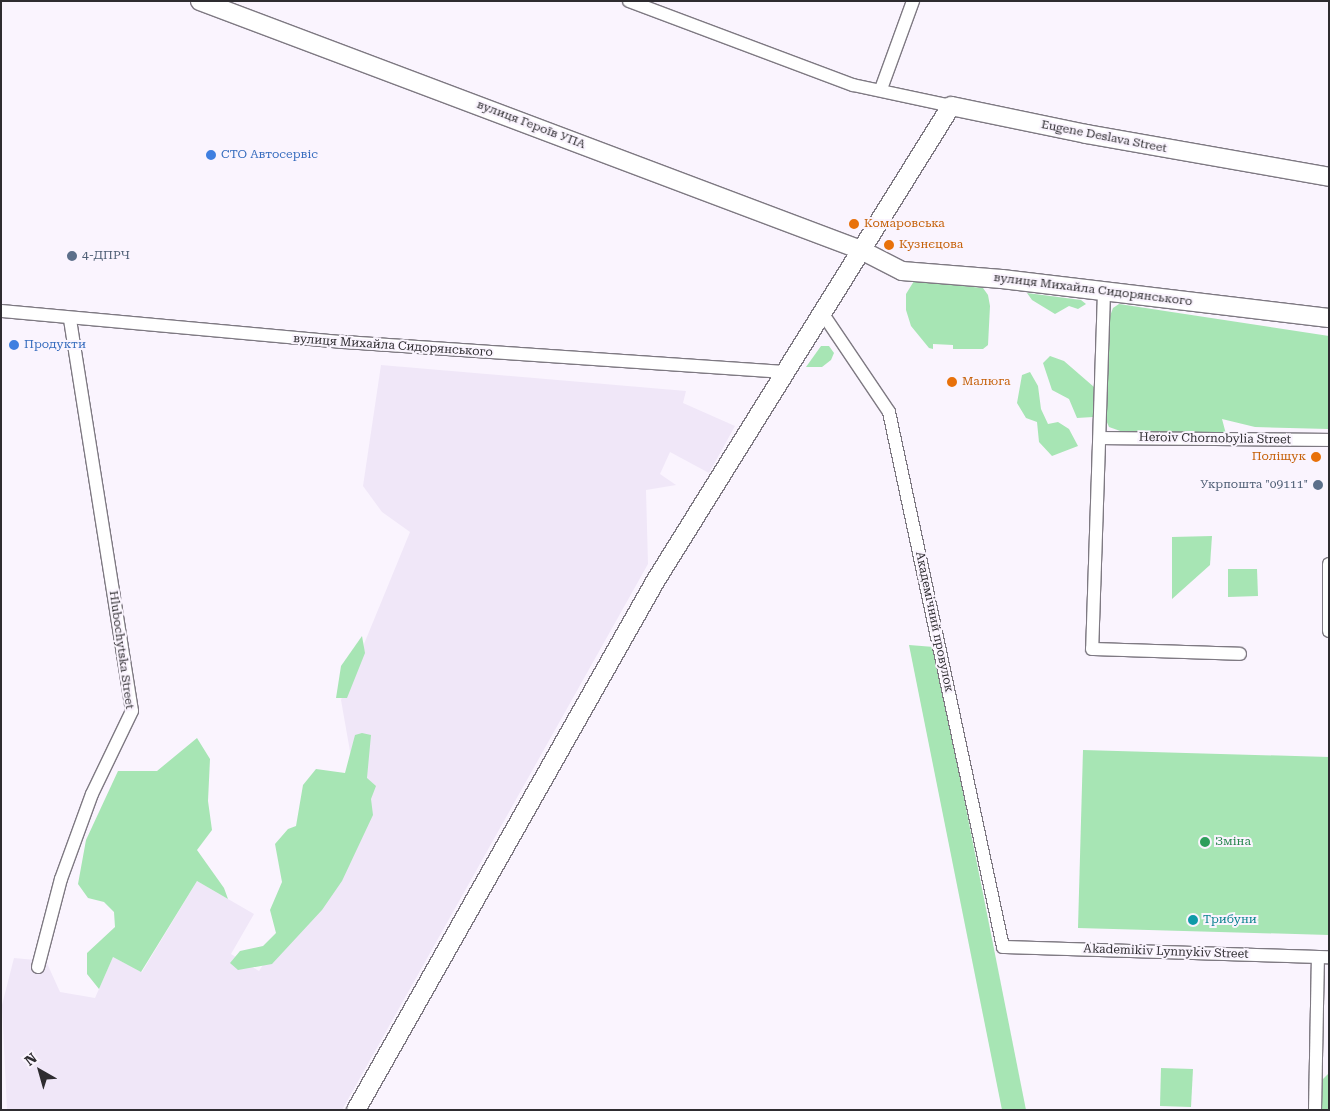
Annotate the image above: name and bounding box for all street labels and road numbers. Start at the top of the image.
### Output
street label: вулиця Героїв УПА [475,98,587,152]
street label: Eugene Deslava Street [1040,118,1168,156]
street label: вулиця Михайла Сидорянського [993,271,1193,309]
street label: вулиця Михайла Сидорянського [293,332,493,360]
street label: Heroiv Chornobylia Street [1139,430,1291,448]
street label: Академічний провулок [912,550,956,694]
street label: Hlubochytska Street [106,590,136,710]
street label: Akademikiv Lynnykiv Street [1083,942,1249,962]

